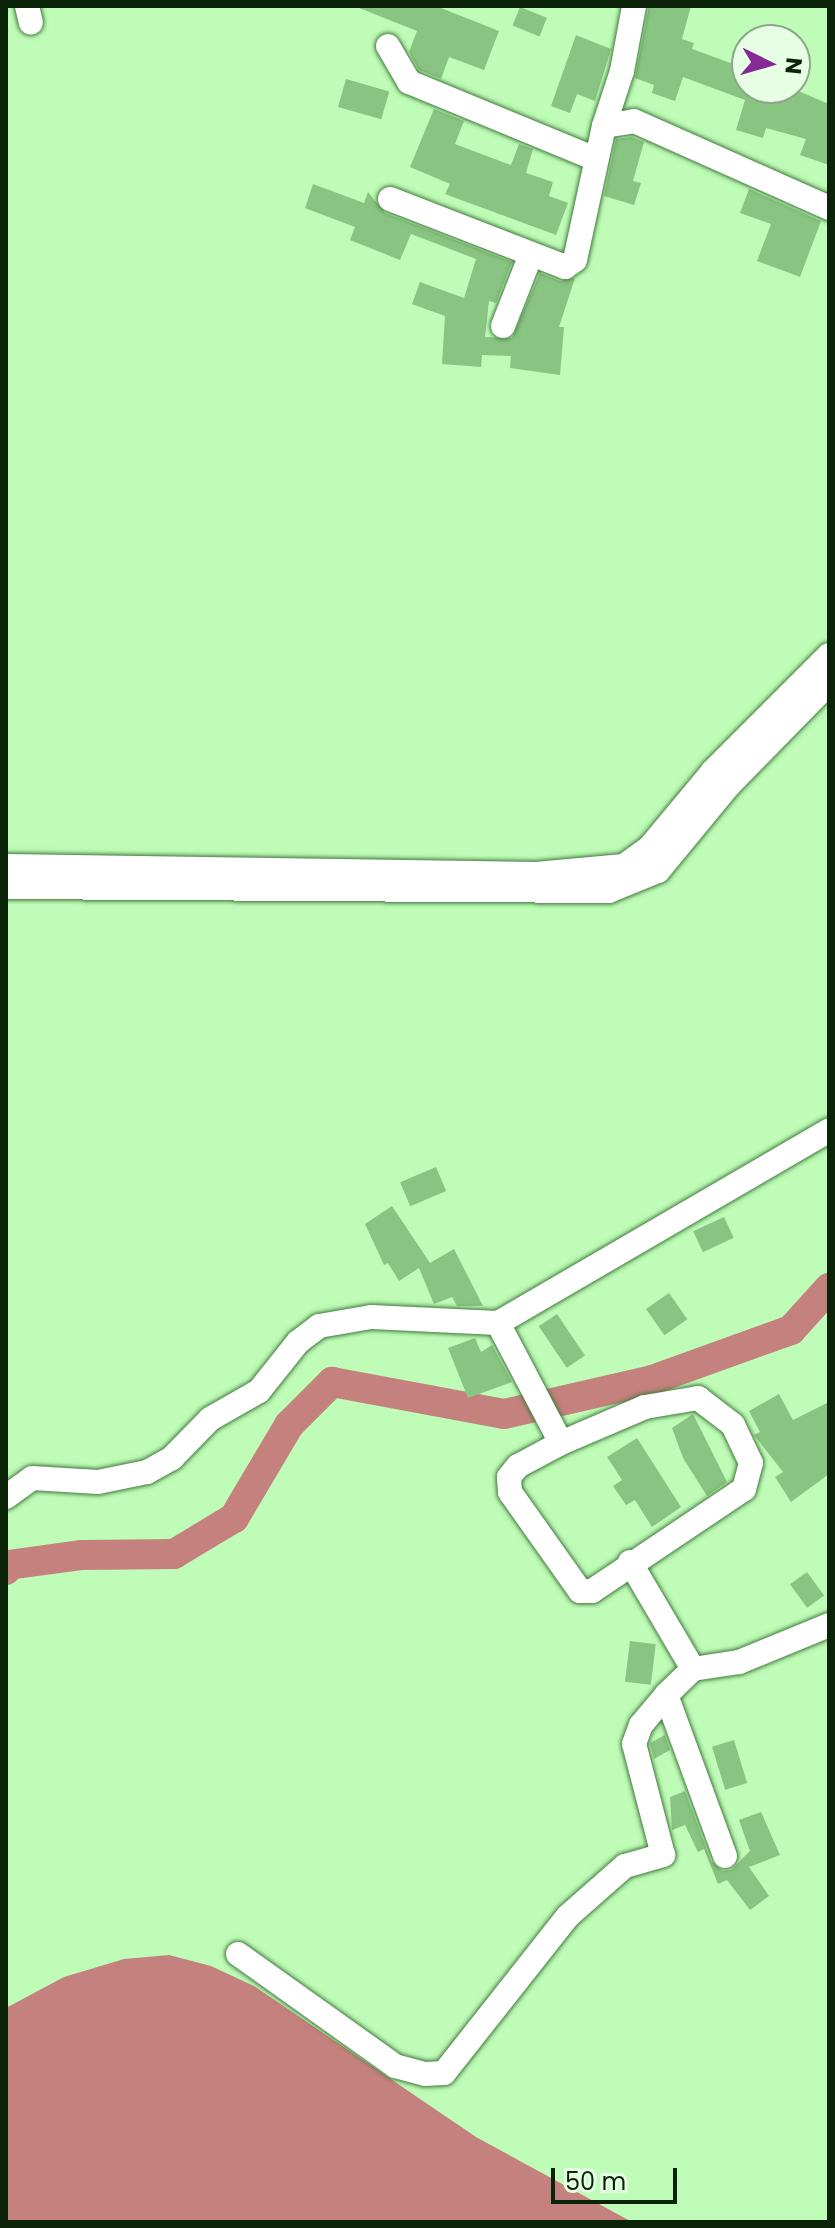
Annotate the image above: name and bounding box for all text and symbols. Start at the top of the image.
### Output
north arrow [731,24,811,104]
text: N [777,56,810,76]
scale bar [555,2152,681,2202]
text: 50 m [565,2165,626,2198]

